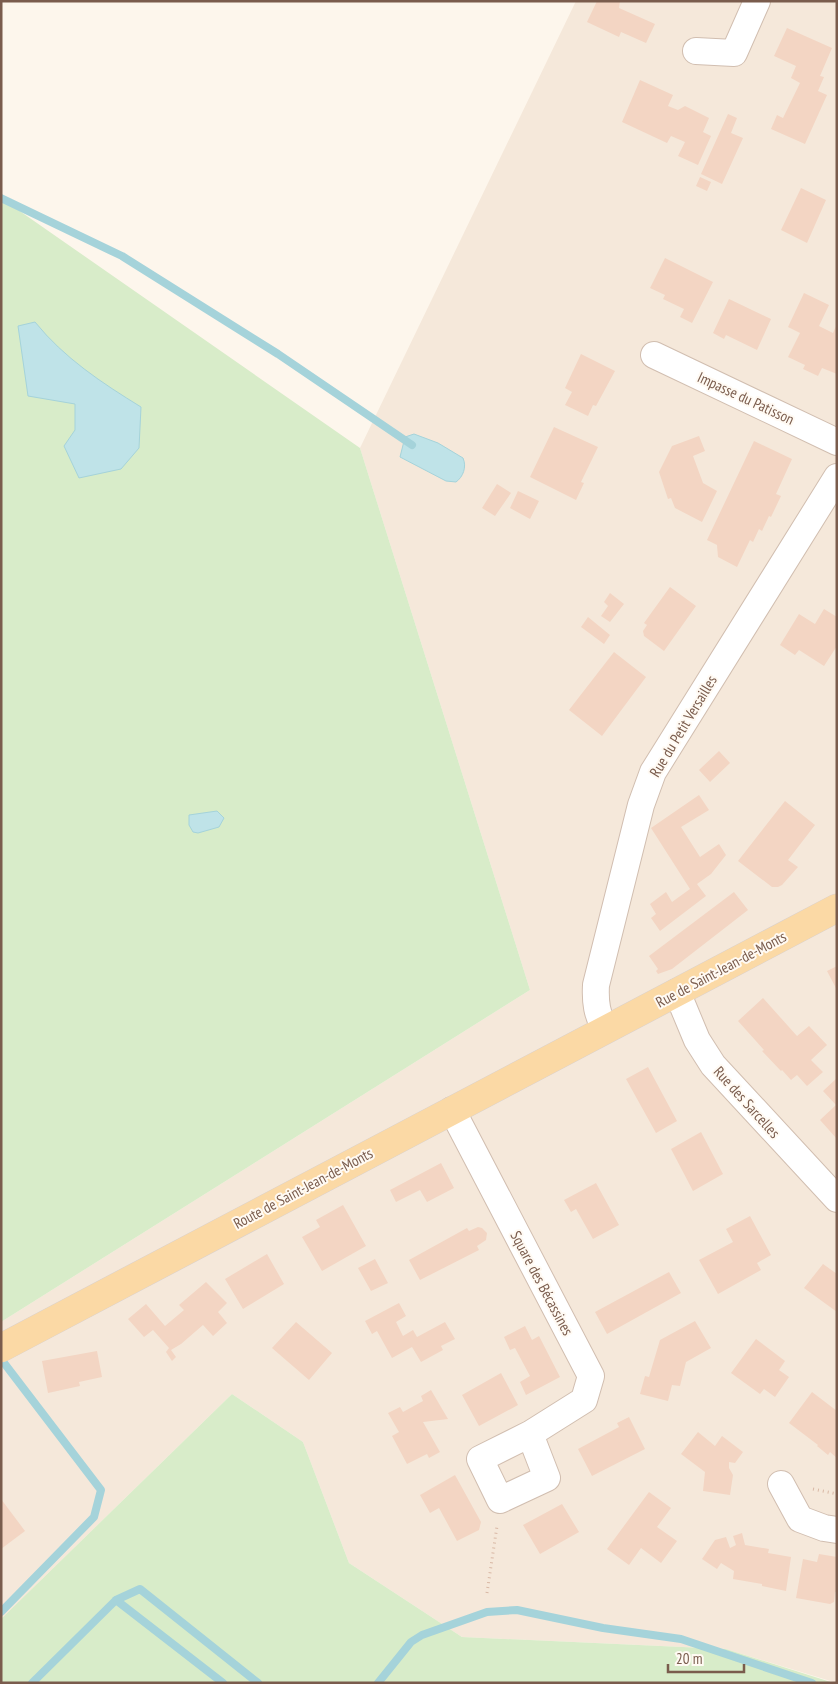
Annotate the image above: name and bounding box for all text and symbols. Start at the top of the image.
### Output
street label: Impasse du Patisson [695,367,797,429]
street label: Rue du Petit Versailles [645,672,721,780]
street label: Rue de Saint-Jean-de-Monts [653,927,789,1011]
street label: Rue des Sarcelles [710,1062,784,1142]
street label: Route de Saint-Jean-de-Monts [230,1143,376,1233]
street label: Square des Bécassines [506,1228,578,1338]
scale bar [668,1642,744,1674]
text: 20 m [676,1649,702,1668]

